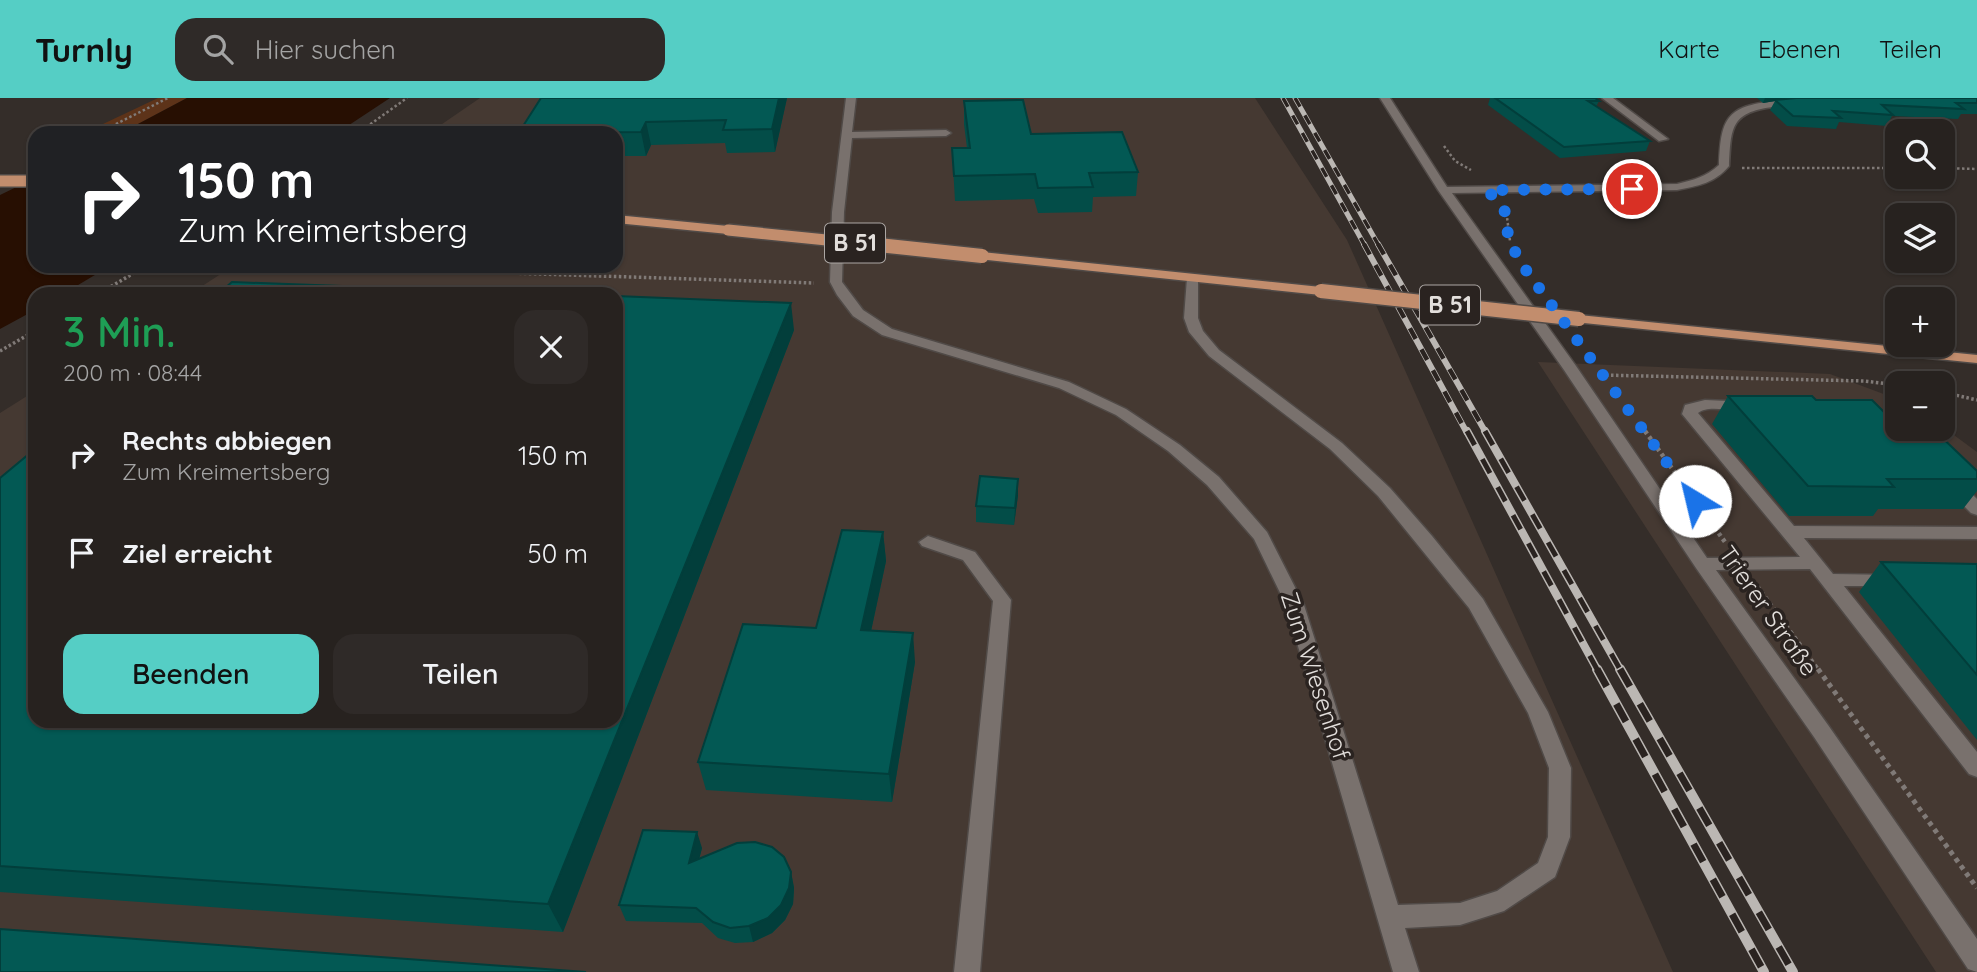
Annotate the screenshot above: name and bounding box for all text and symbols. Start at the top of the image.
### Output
search box [175,18,665,81]
text: Turnly [35,29,133,70]
icon: search [199,30,237,68]
text: Hier suchen [255,33,396,66]
text: Karte [1658,34,1720,64]
text: Ebenen [1758,34,1841,64]
text: Teilen [1879,34,1942,64]
map controls [1885,119,1955,441]
button: search [1885,119,1955,189]
text: 150 m [178,149,314,210]
icon: right [63,154,154,245]
pin [1602,159,1662,219]
icon: arrive [1613,170,1651,208]
button: layers [1885,203,1955,273]
text: Zum Kreimertsberg [178,210,468,250]
road number: B 51 [825,224,885,262]
road number: B 51 [1420,286,1480,325]
button: + [1885,287,1955,357]
text: 3 Min. [63,305,175,358]
button: close [514,310,588,384]
text: 200 m · 08:44 [63,358,202,387]
button: − [1885,371,1955,441]
text: Rechts abbiegen [122,424,332,457]
icon: right [63,436,101,474]
text: 150 m [518,439,588,472]
text: Zum Kreimertsberg [122,457,330,486]
position arrow [1658,464,1732,538]
icon: arrive [63,534,101,572]
text: Ziel erreicht [122,537,273,570]
text: 50 m [528,537,588,570]
street label: Trierer Straße [1713,539,1825,681]
street label: Zum Wiesenhof [1275,588,1357,764]
button: Beenden [63,634,319,714]
button: Teilen [333,634,588,714]

